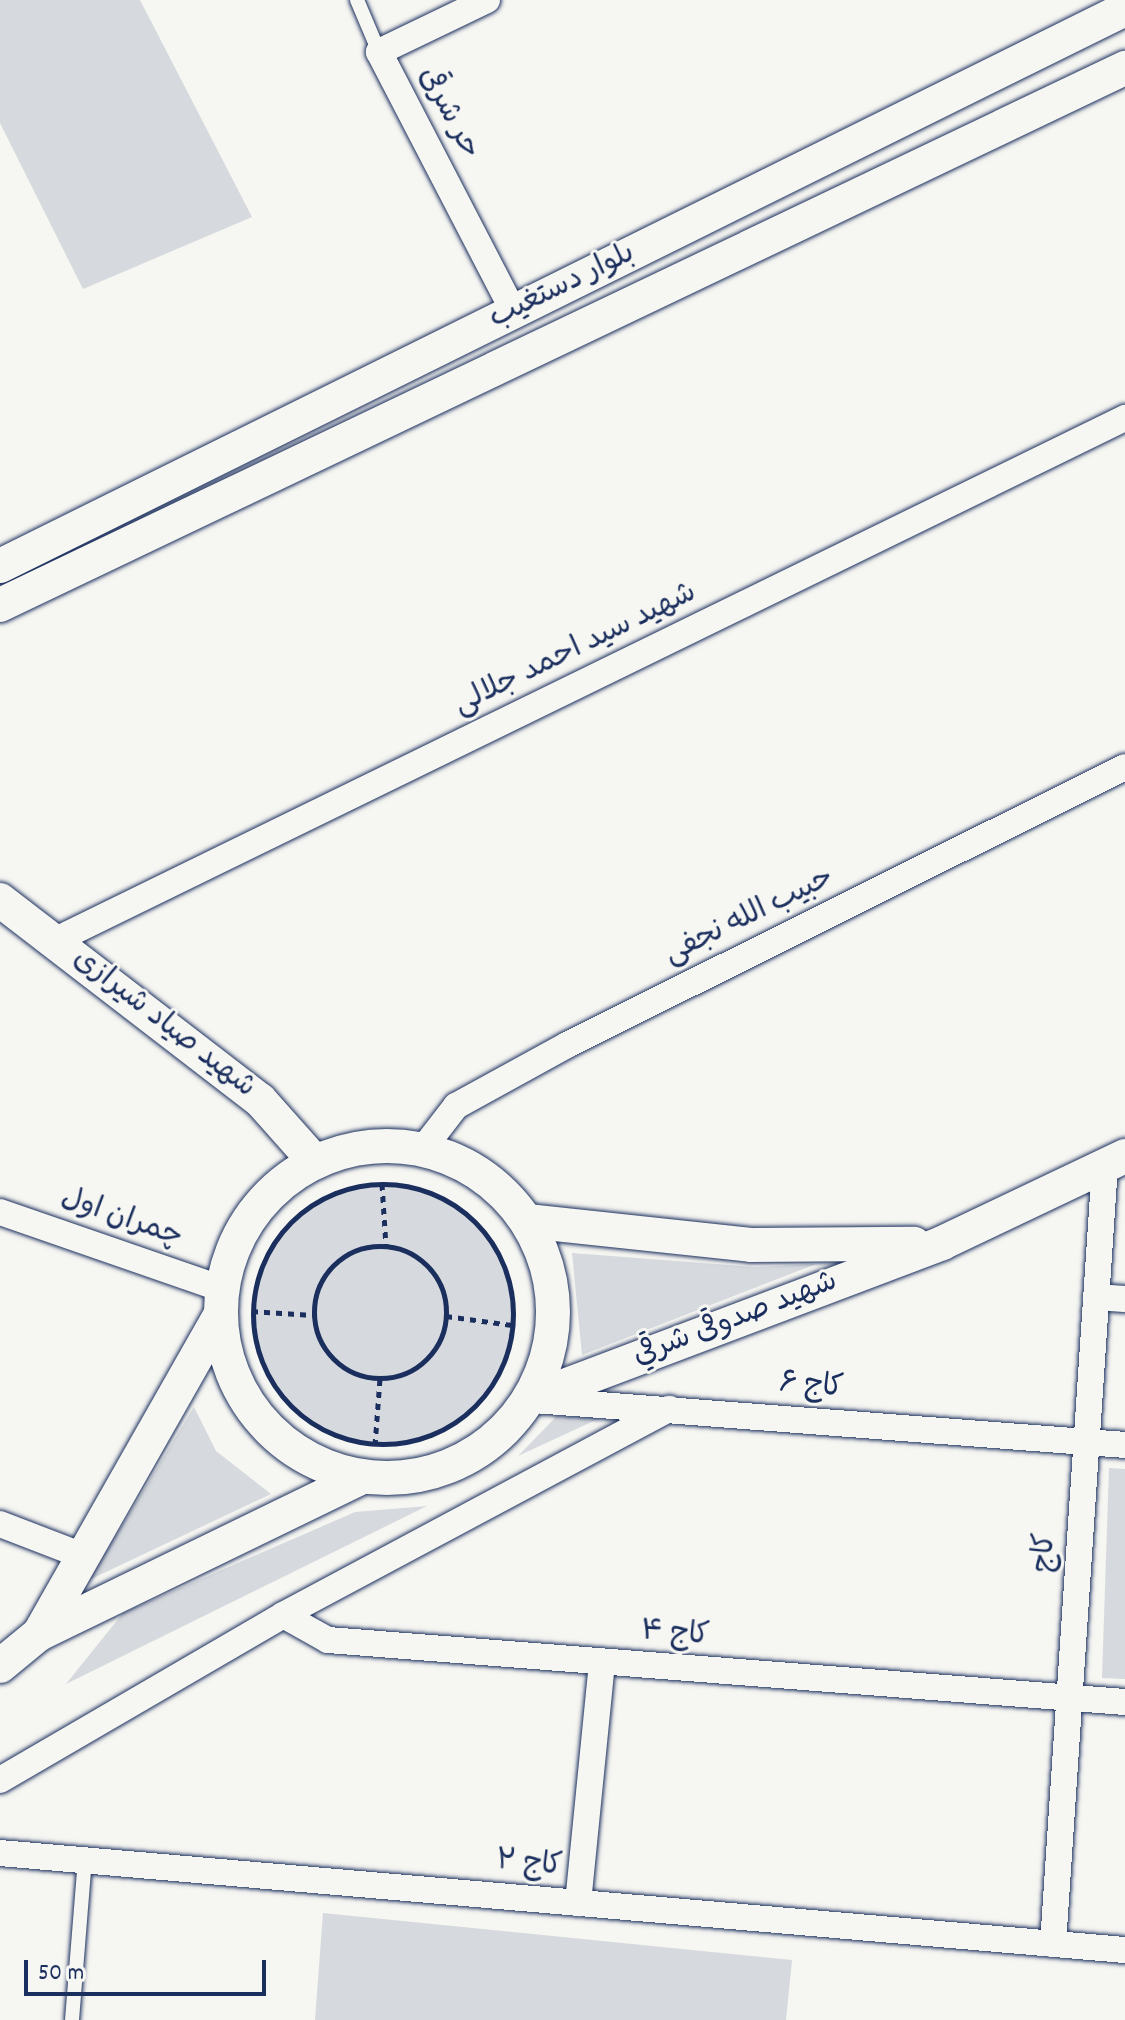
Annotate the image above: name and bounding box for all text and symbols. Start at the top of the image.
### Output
street label: حر شرقی [408,62,486,166]
street label: بلوار دستغیب [484,237,642,339]
street label: شهید سید احمد جلالی [449,577,703,725]
street label: حبیب الله نجفی [659,861,841,975]
street label: شهید صیاد شیرازی [64,942,262,1108]
street label: چمران اول [55,1182,187,1258]
street label: شهید صدوقی شرقي [629,1266,843,1376]
street label: کاج ۶ [777,1367,845,1409]
street label: کاج [1028,1532,1066,1574]
street label: کاج ۴ [639,1616,711,1656]
street label: کاج ۲ [494,1845,564,1887]
scale bar [28,1944,270,1994]
text: 50 m [38,1957,84,1991]

